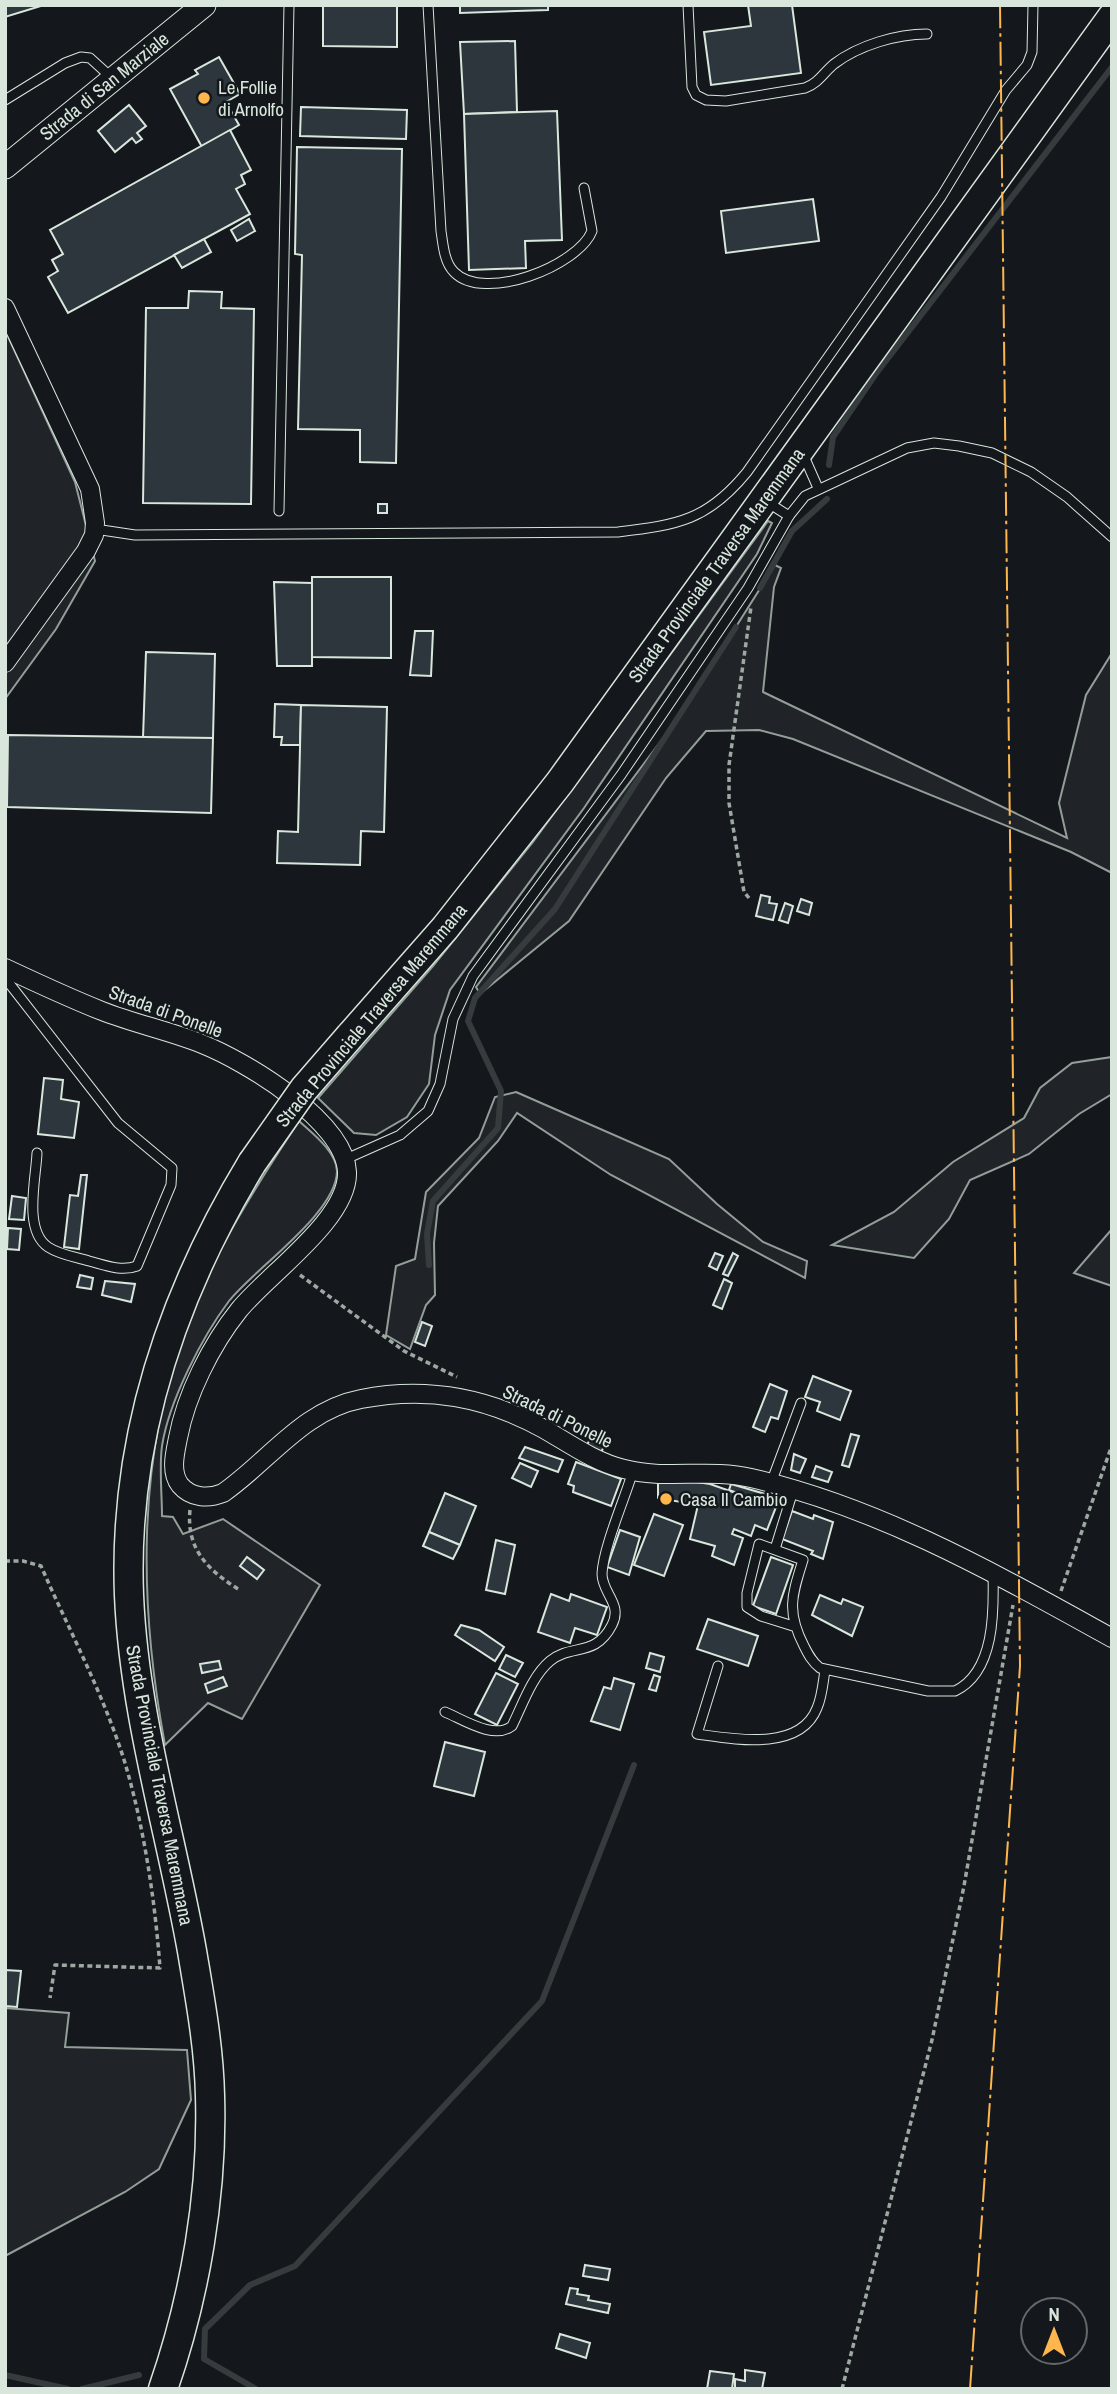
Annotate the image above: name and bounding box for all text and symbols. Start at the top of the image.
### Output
street label: Strada di San Marziale [34,26,174,146]
place label: Le Follie di Arnolfo [218,74,284,122]
marker: Le Follie di Arnolfo [196,90,212,106]
street label: Strada Provinciale Traversa Maremmana [622,442,810,688]
street label: Strada Provinciale Traversa Maremmana [269,897,473,1132]
street label: Strada di Ponelle [105,978,227,1044]
street label: Strada di Ponelle [499,1378,617,1454]
place label: Casa Il Cambio [680,1486,787,1512]
marker: Casa Il Cambio [658,1491,674,1507]
street label: Strada Provinciale Traversa Maremmana [120,1643,200,1928]
north arrow [1019,2296,1089,2366]
text: N [1048,2301,1060,2327]

